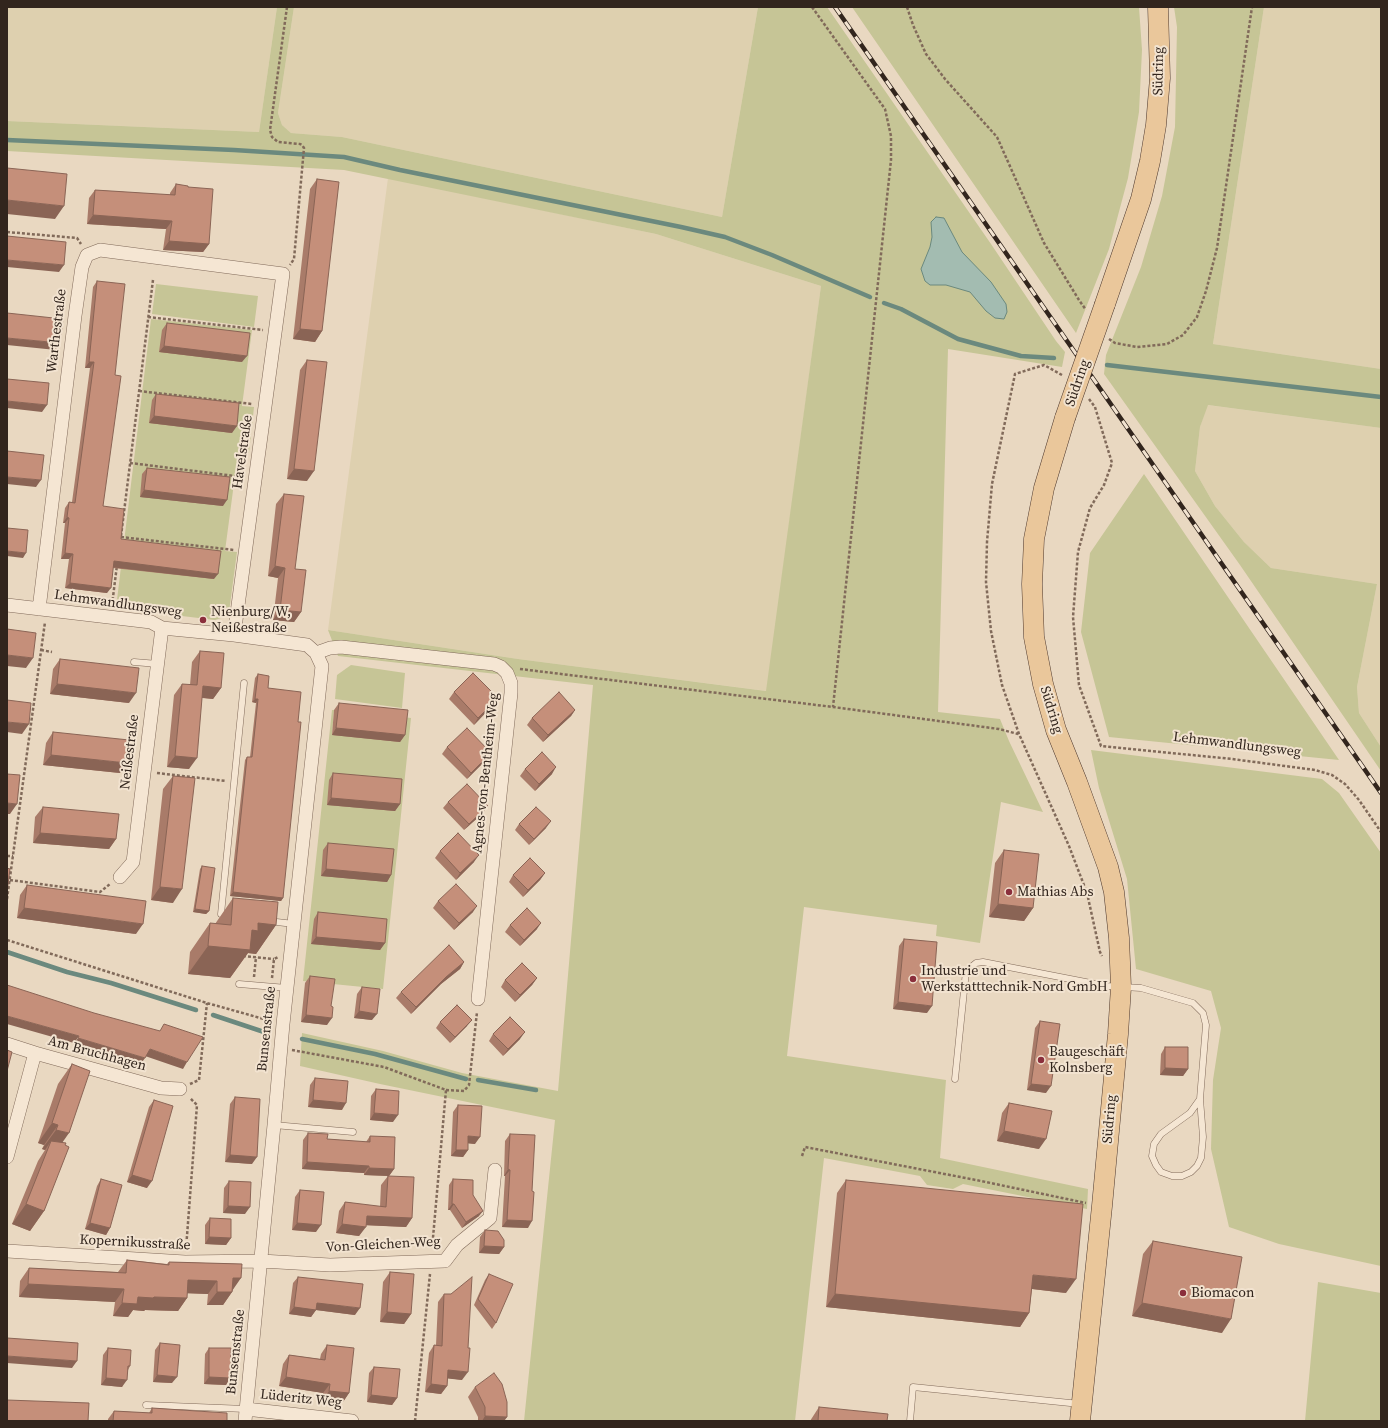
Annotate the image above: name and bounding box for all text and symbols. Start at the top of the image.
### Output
street label: Südring [1150,46,1168,96]
street label: Warthestraße [43,288,71,374]
street label: Südring [1062,357,1094,409]
street label: Havelstraße [229,414,257,490]
street label: Lehmwandlungsweg [53,587,183,621]
place label: Nienburg/W, Neißestraße [211,604,291,636]
marker: Nienburg/W, Neißestraße [198,615,208,625]
street label: Südring [1036,684,1066,736]
street label: Agnes-von-Bentheim-Weg [469,692,503,854]
street label: Neißestraße [117,713,143,791]
street label: Lehmwandlungsweg [1172,729,1302,761]
place label: Mathias Abs [1017,884,1094,900]
marker: Mathias Abs [1004,887,1014,897]
place label: Industrie und Werkstatttechnik-Nord GmbH [921,963,1108,996]
marker: Industrie und Werkstatttechnik-Nord GmbH [908,974,918,984]
street label: Bunsenstraße [254,985,280,1073]
street label: Am Bruchhagen [46,1033,148,1075]
place label: Baugeschäft Kolnsberg [1049,1044,1125,1076]
marker: Baugeschäft Kolnsberg [1036,1055,1046,1065]
street label: Südring [1100,1094,1120,1144]
street label: Kopernikusstraße [79,1232,191,1254]
street label: Von-Gleichen-Weg [325,1234,441,1256]
place label: Biomacon [1191,1285,1254,1301]
marker: Biomacon [1178,1288,1188,1298]
street label: Bunsenstraße [223,1308,249,1396]
street label: Lüderitz Weg [259,1386,343,1412]

